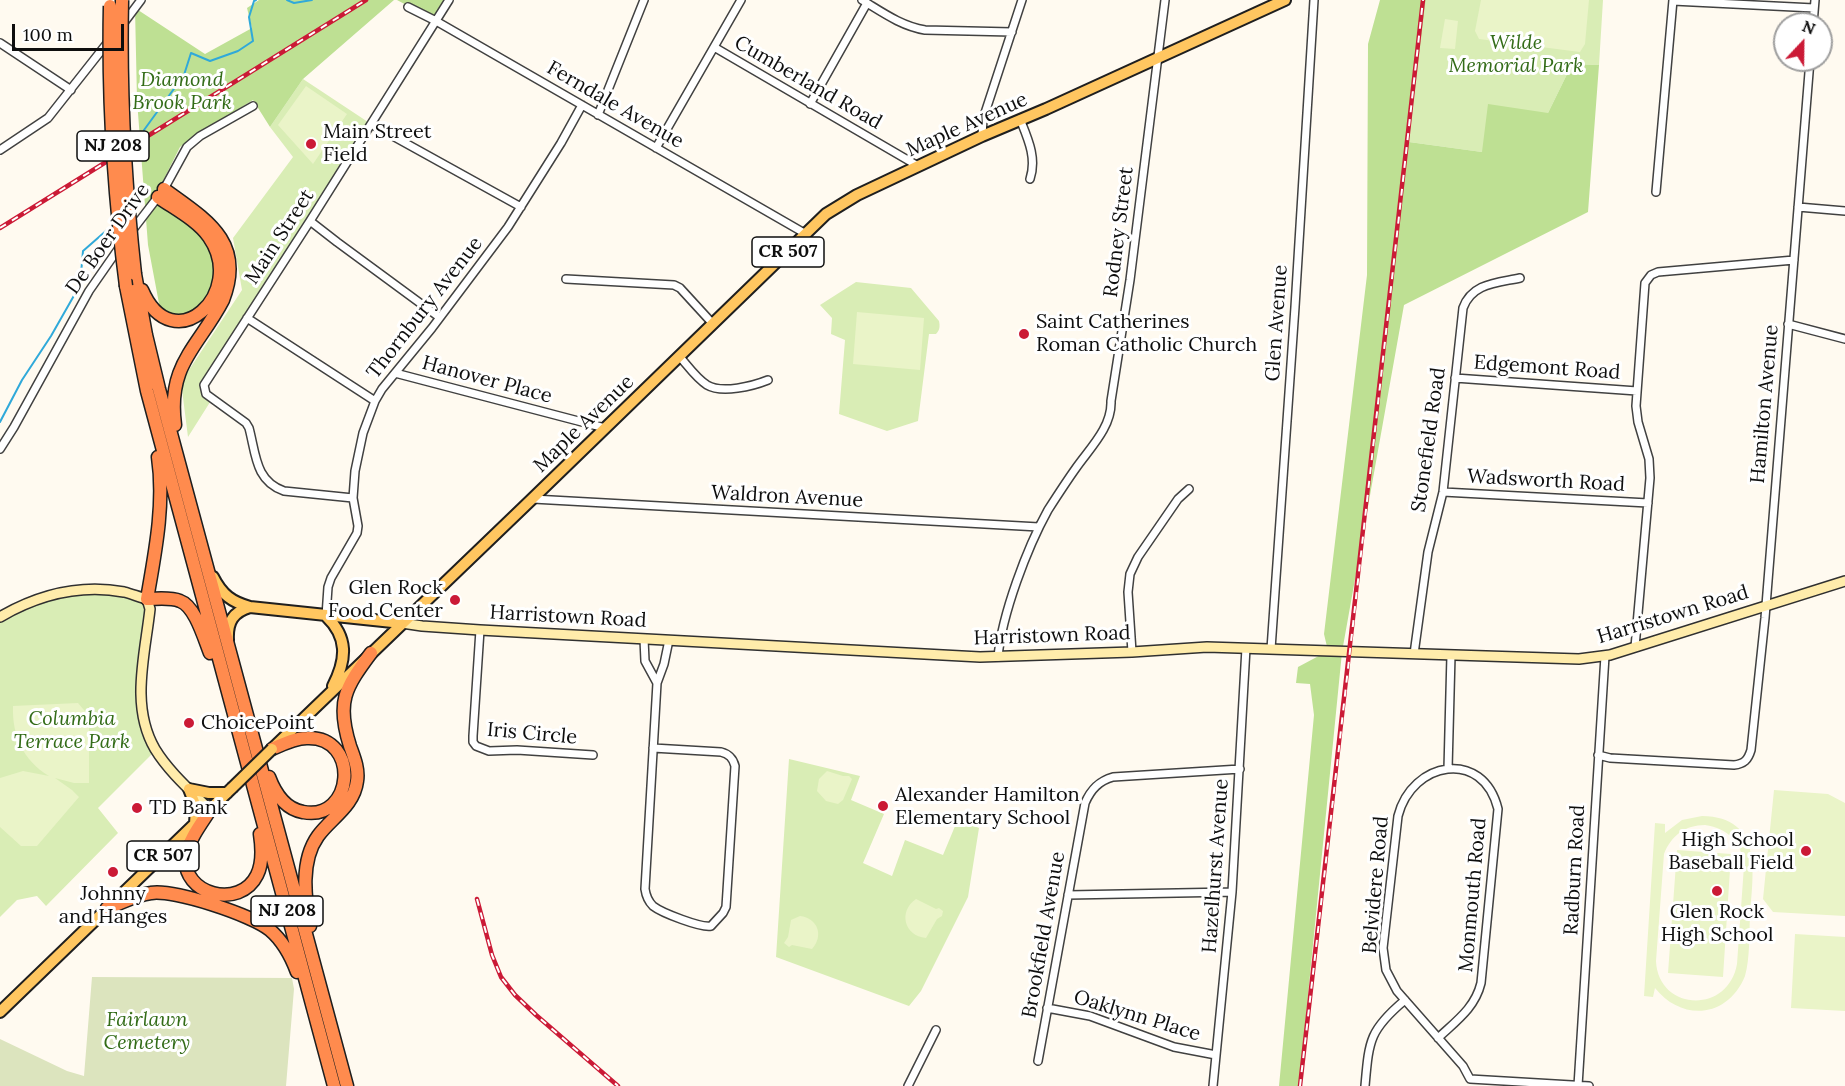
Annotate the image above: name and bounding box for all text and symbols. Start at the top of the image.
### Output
scale bar [15,12,128,50]
north arrow [1773,12,1833,72]
text: N [1800,16,1818,39]
text: 100 m [23,23,73,46]
street label: Cumberland Road [730,31,886,135]
park label: Wilde Memorial Park [1449,31,1583,78]
street label: Ferndale Avenue [542,56,688,154]
park label: Diamond Brook Park [132,68,232,115]
street label: Maple Avenue [903,88,1031,162]
place label: Main Street Field [323,120,431,167]
road number: NJ 208 [77,131,149,161]
marker: Main Street Field [304,137,318,151]
street label: Rodney Street [1099,165,1139,299]
street label: De Boer Drive [61,179,155,299]
street label: Main Street [240,185,320,289]
street label: Thornbury Avenue [362,232,488,384]
road number: CR 507 [752,237,824,267]
street label: Glen Avenue [1261,264,1293,382]
place label: Saint Catherines Roman Catholic Church [1036,310,1257,357]
street label: Hamilton Avenue [1746,324,1784,484]
marker: Saint Catherines Roman Catholic Church [1017,327,1031,341]
street label: Hanover Place [419,351,555,409]
street label: Edgemont Road [1473,351,1621,385]
street label: Stonefield Road [1407,366,1451,514]
street label: Maple Avenue [529,370,639,478]
street label: Wadsworth Road [1466,465,1626,497]
street label: Waldron Avenue [710,481,864,513]
place label: Glen Rock Food Center [328,576,443,623]
street label: Harristown Road [1594,581,1752,649]
marker: Glen Rock Food Center [448,593,462,607]
street label: Harristown Road [489,601,647,633]
street label: Harristown Road [973,621,1131,651]
park label: Columbia Terrace Park [14,707,130,754]
place label: ChoicePoint [201,711,314,735]
marker: ChoicePoint [182,716,196,730]
street label: Iris Circle [486,718,578,750]
street label: Hazelhurst Avenue [1198,778,1234,954]
place label: Alexander Hamilton Elementary School [895,783,1080,830]
place label: TD Bank [149,796,228,820]
marker: Alexander Hamilton Elementary School [876,799,890,813]
marker: TD Bank [130,801,144,815]
street label: Radburn Road [1560,804,1590,936]
street label: Belvidere Road [1358,815,1394,955]
street label: Monmouth Road [1454,817,1492,973]
place label: High School Baseball Field [1668,828,1794,875]
road number: CR 507 [127,841,199,871]
marker: High School Baseball Field [1799,844,1813,858]
street label: Brookfield Avenue [1018,850,1070,1020]
marker: Johnny and Hanges [106,865,120,879]
place label: Johnny and Hanges [59,882,167,929]
marker: Glen Rock High School [1710,884,1724,898]
road number: NJ 208 [251,896,323,926]
place label: Glen Rock High School [1661,900,1773,947]
street label: Oaklynn Place [1071,985,1203,1047]
park label: Fairlawn Cemetery [104,1008,190,1055]

